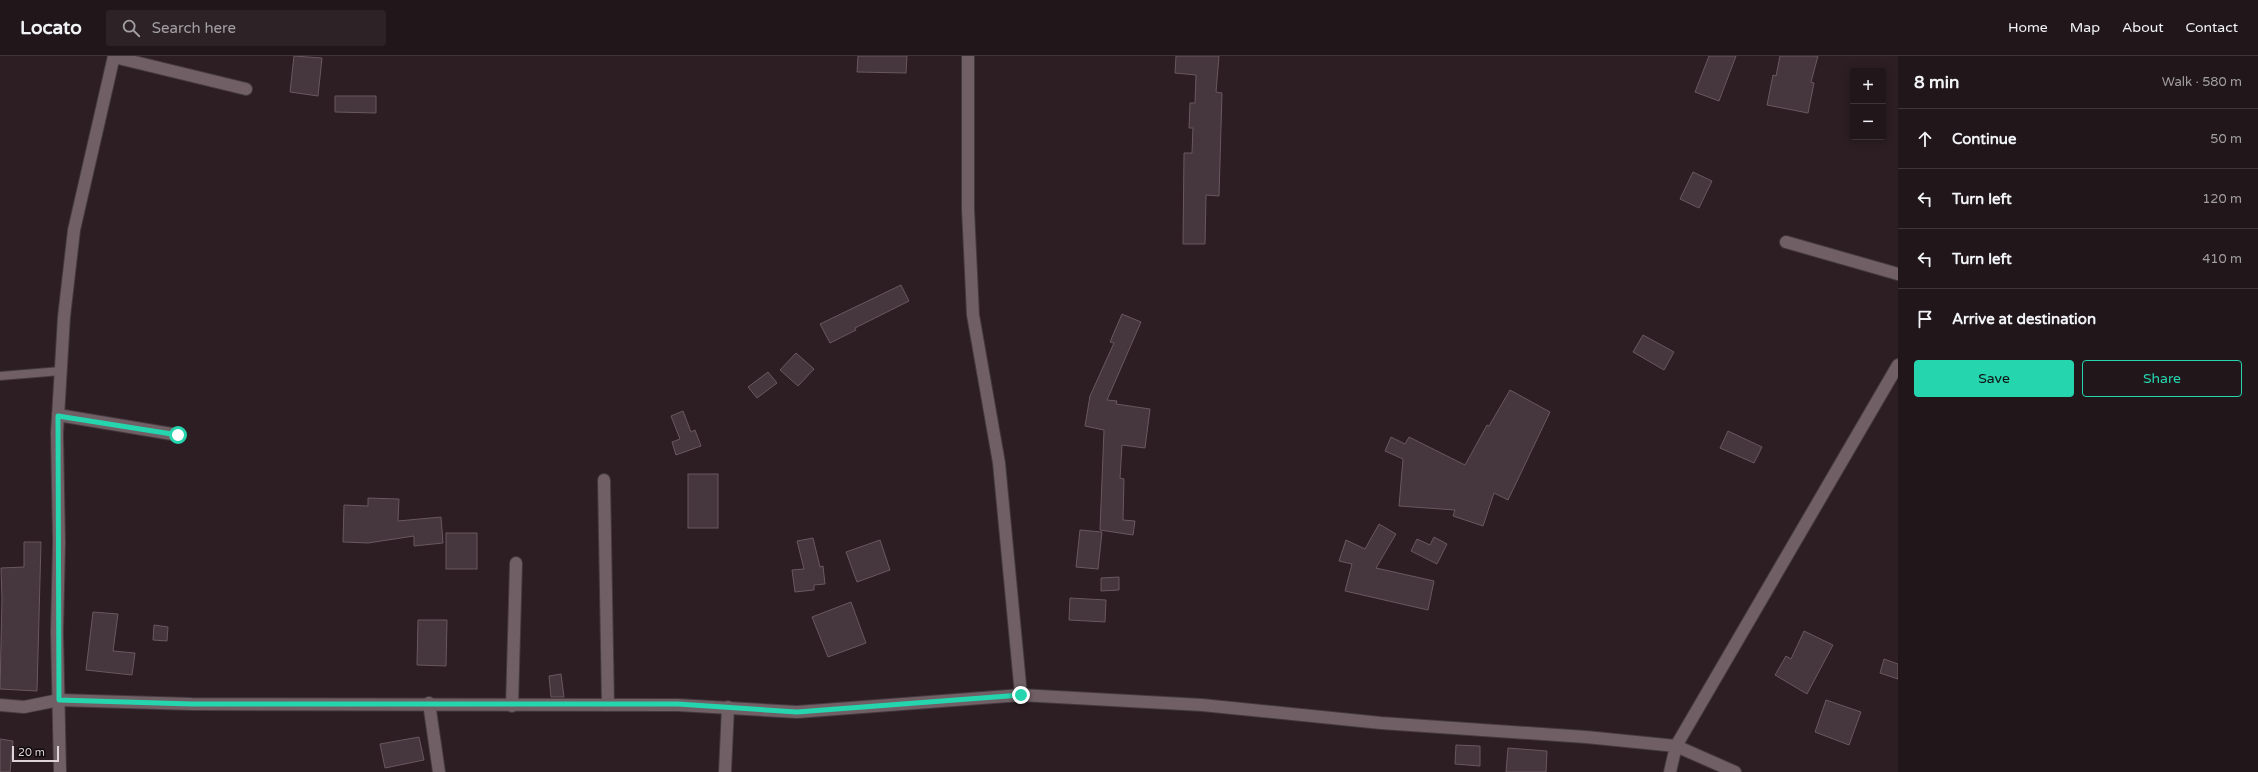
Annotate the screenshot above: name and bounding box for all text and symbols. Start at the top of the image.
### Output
search box [106,10,386,46]
text: Locato [20,17,82,39]
icon: search [120,17,142,39]
text: Search here [152,19,236,37]
text: Home [2008,19,2048,36]
text: Map [2070,19,2100,36]
text: About [2122,19,2164,36]
text: Contact [2186,19,2238,36]
map controls [1850,68,1886,140]
button: + [1850,68,1886,104]
text: 8 min [1914,72,1959,93]
text: Walk · 580 m [2162,74,2242,90]
button: − [1850,104,1886,140]
icon: ahead [1914,128,1936,150]
text: Continue [1952,130,2016,148]
text: 50 m [2210,131,2242,147]
icon: left [1914,188,1936,210]
text: Turn left [1952,190,2012,208]
text: 120 m [2202,191,2242,207]
icon: left [1914,248,1936,270]
text: Turn left [1952,250,2012,268]
text: 410 m [2202,251,2242,267]
icon: arrive [1914,308,1936,330]
text: Arrive at destination [1952,310,2096,328]
button: Save [1914,360,2074,397]
button: Share [2082,360,2242,397]
route start [169,426,187,444]
route end [1012,686,1030,704]
scale bar [12,744,59,763]
text: 20 m [18,746,45,759]

